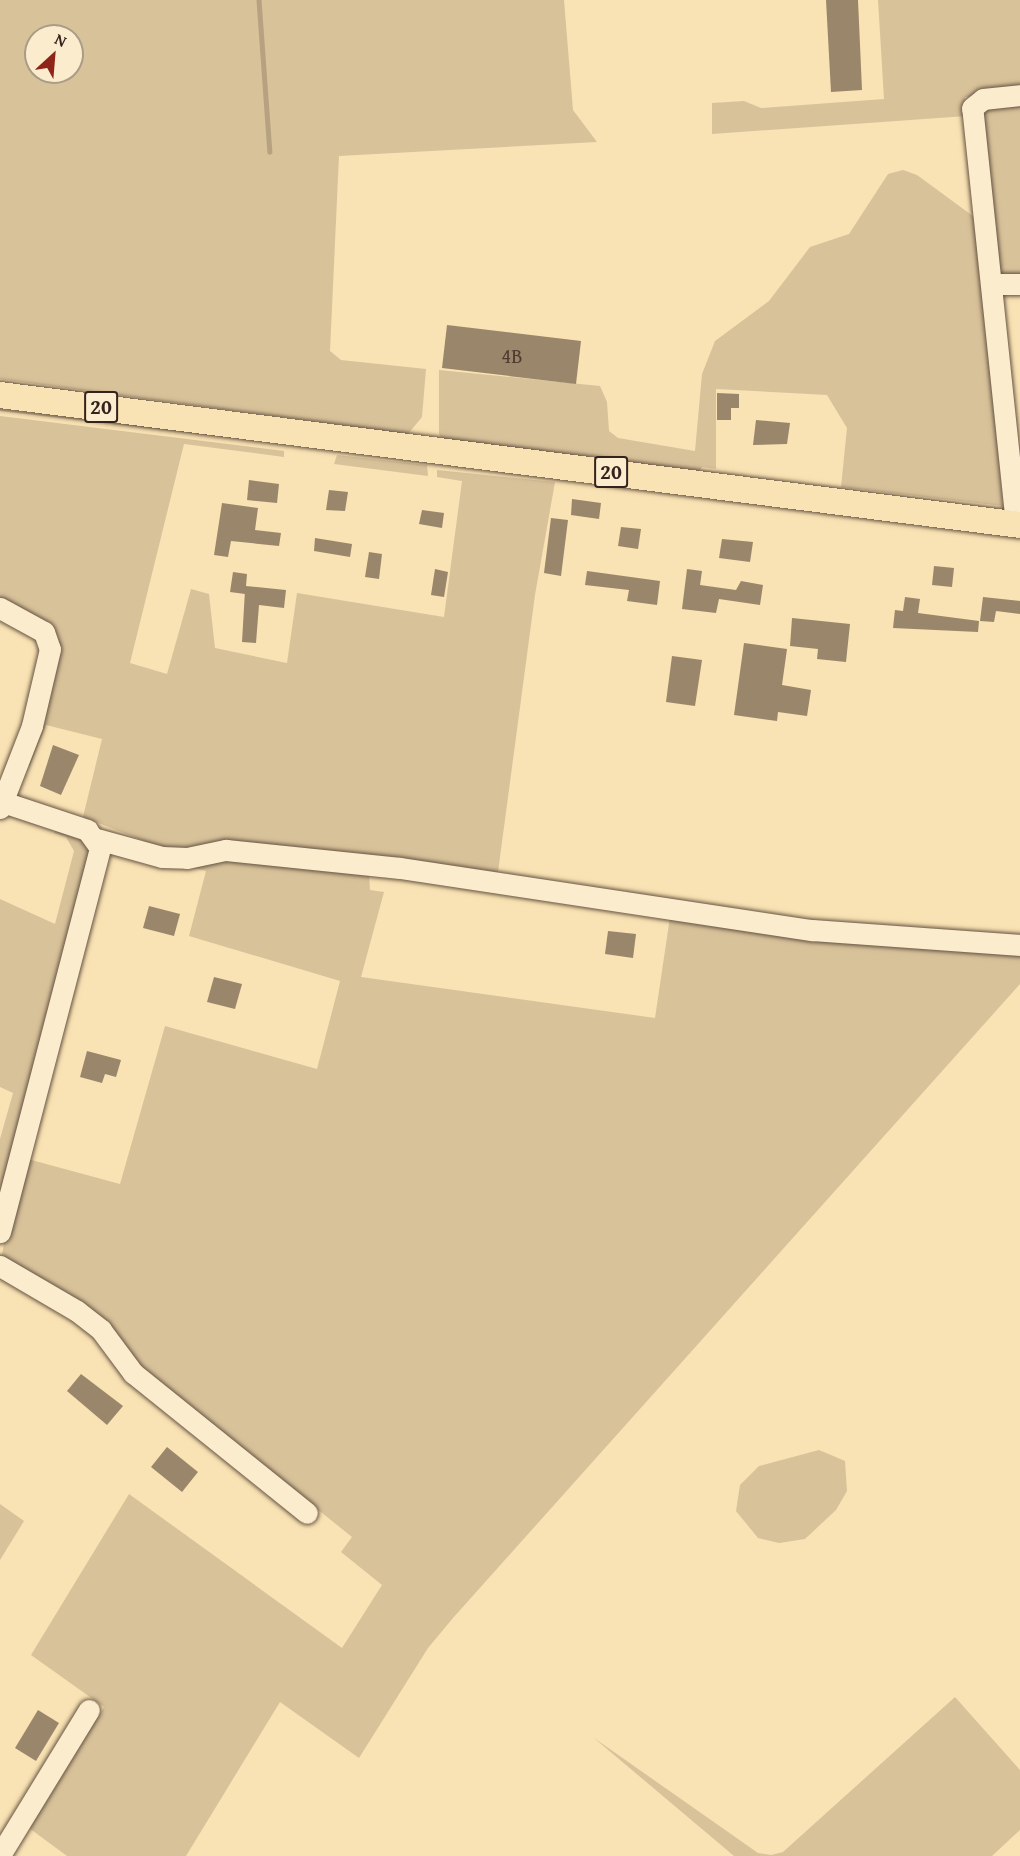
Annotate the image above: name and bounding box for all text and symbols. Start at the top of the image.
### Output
north arrow [24,24,84,84]
text: N [51,26,71,53]
house number: 4B [502,343,522,367]
road number: 20 [83,389,119,425]
road number: 20 [593,454,629,490]

